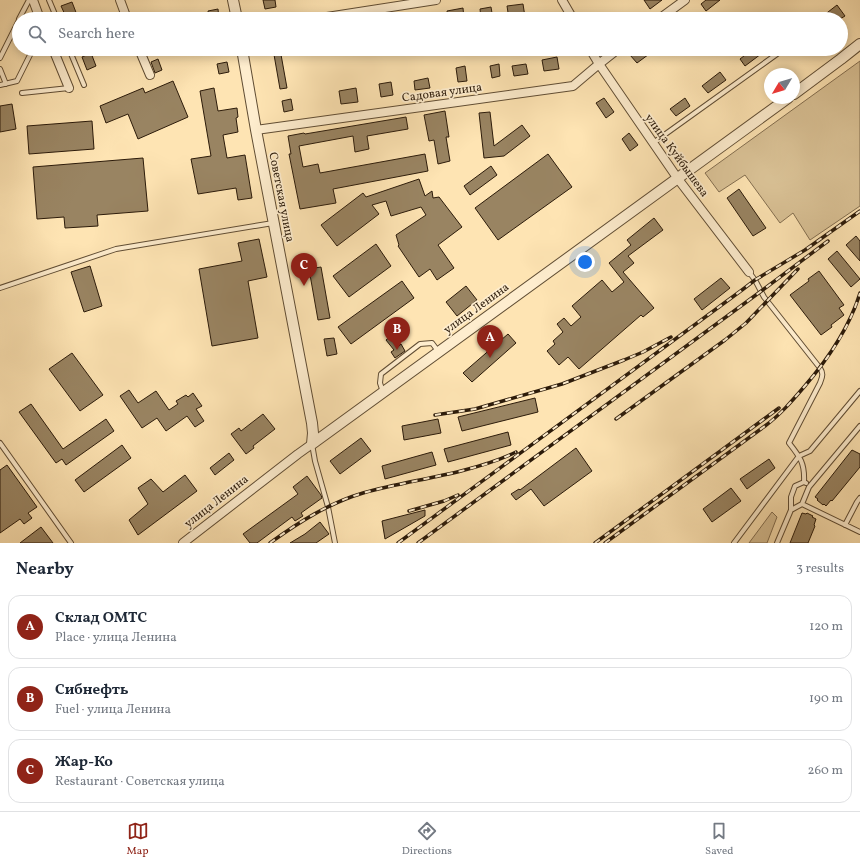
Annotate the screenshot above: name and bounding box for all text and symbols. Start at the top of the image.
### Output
search box [12,12,848,56]
icon: search [26,23,48,45]
text: Search here [58,24,135,45]
north arrow [764,68,800,104]
street label: Садовая улица [401,79,483,107]
street label: улица Куйбышева [640,111,712,201]
street label: Советская улица [264,151,298,244]
your location [575,252,595,272]
pin: C [291,253,317,286]
street label: улица Ленина [441,280,513,338]
pin: B [384,317,410,350]
pin: A [477,325,503,358]
street label: улица Ленина [181,472,252,532]
text: Nearby [16,558,74,581]
text: 3 results [796,560,844,578]
text: Склад ОМТС [55,608,147,629]
text: A [25,618,35,636]
text: 120 m [809,618,843,636]
text: Place · улица Ленина [55,629,177,647]
text: Сибнефть [55,680,129,701]
text: B [26,690,34,708]
text: 190 m [809,690,843,708]
text: Fuel · улица Ленина [55,701,171,719]
text: Жар-Ко [55,752,113,773]
text: C [26,762,34,780]
text: 260 m [808,762,843,780]
text: Restaurant · Советская улица [55,773,225,791]
tab: Map [127,820,149,859]
tab: Directions [402,820,452,859]
tab: Saved [705,820,733,859]

